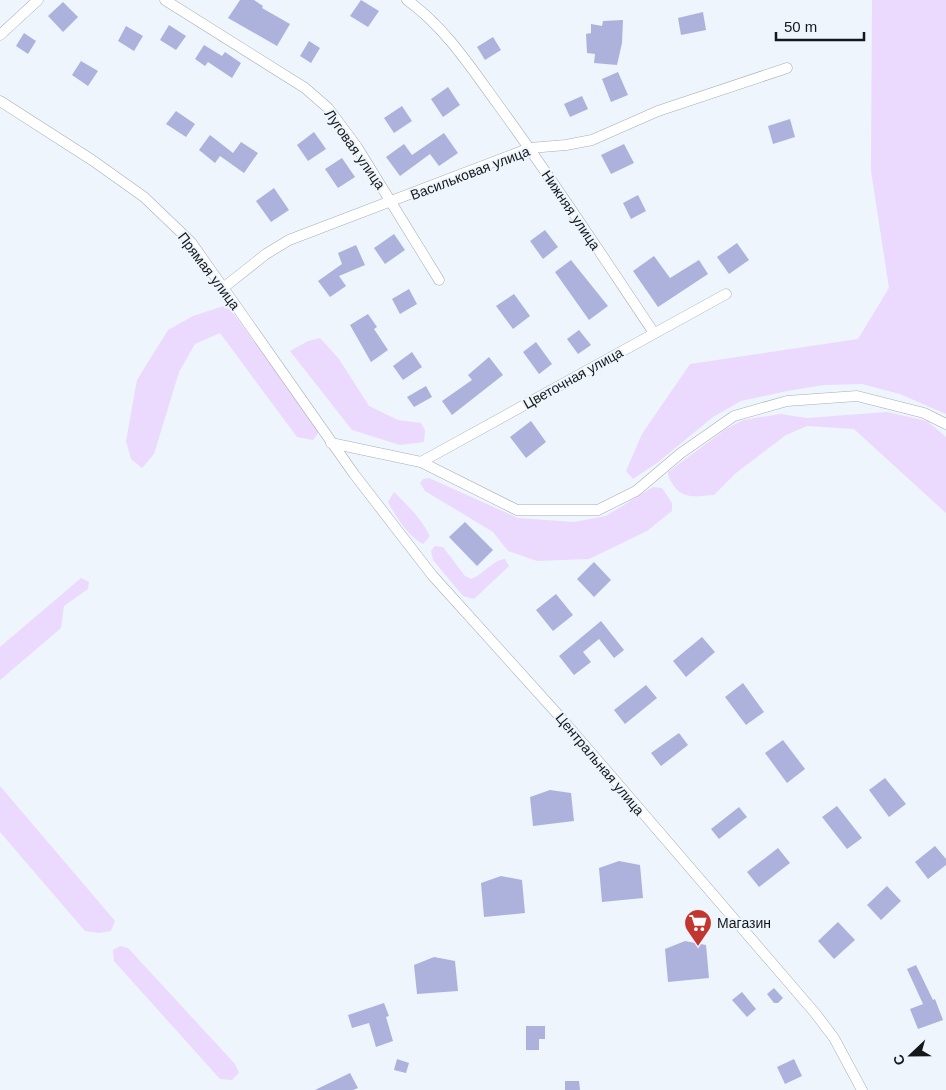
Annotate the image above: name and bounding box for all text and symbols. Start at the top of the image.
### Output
scale bar [776,10,864,42]
text: 50 m [784,18,817,35]
street label: Луговая улица [322,106,389,192]
street label: Васильковая улица [408,143,532,203]
street label: Нижняя улица [538,167,604,253]
street label: Прямая улица [175,229,243,313]
street label: Цветочная улица [520,344,626,412]
street label: Центральная улица [552,710,648,819]
supermarket icon: Магазин [683,908,713,947]
place label: Магазин [717,915,771,931]
north arrow [886,1030,936,1080]
text: С [890,1052,908,1068]

